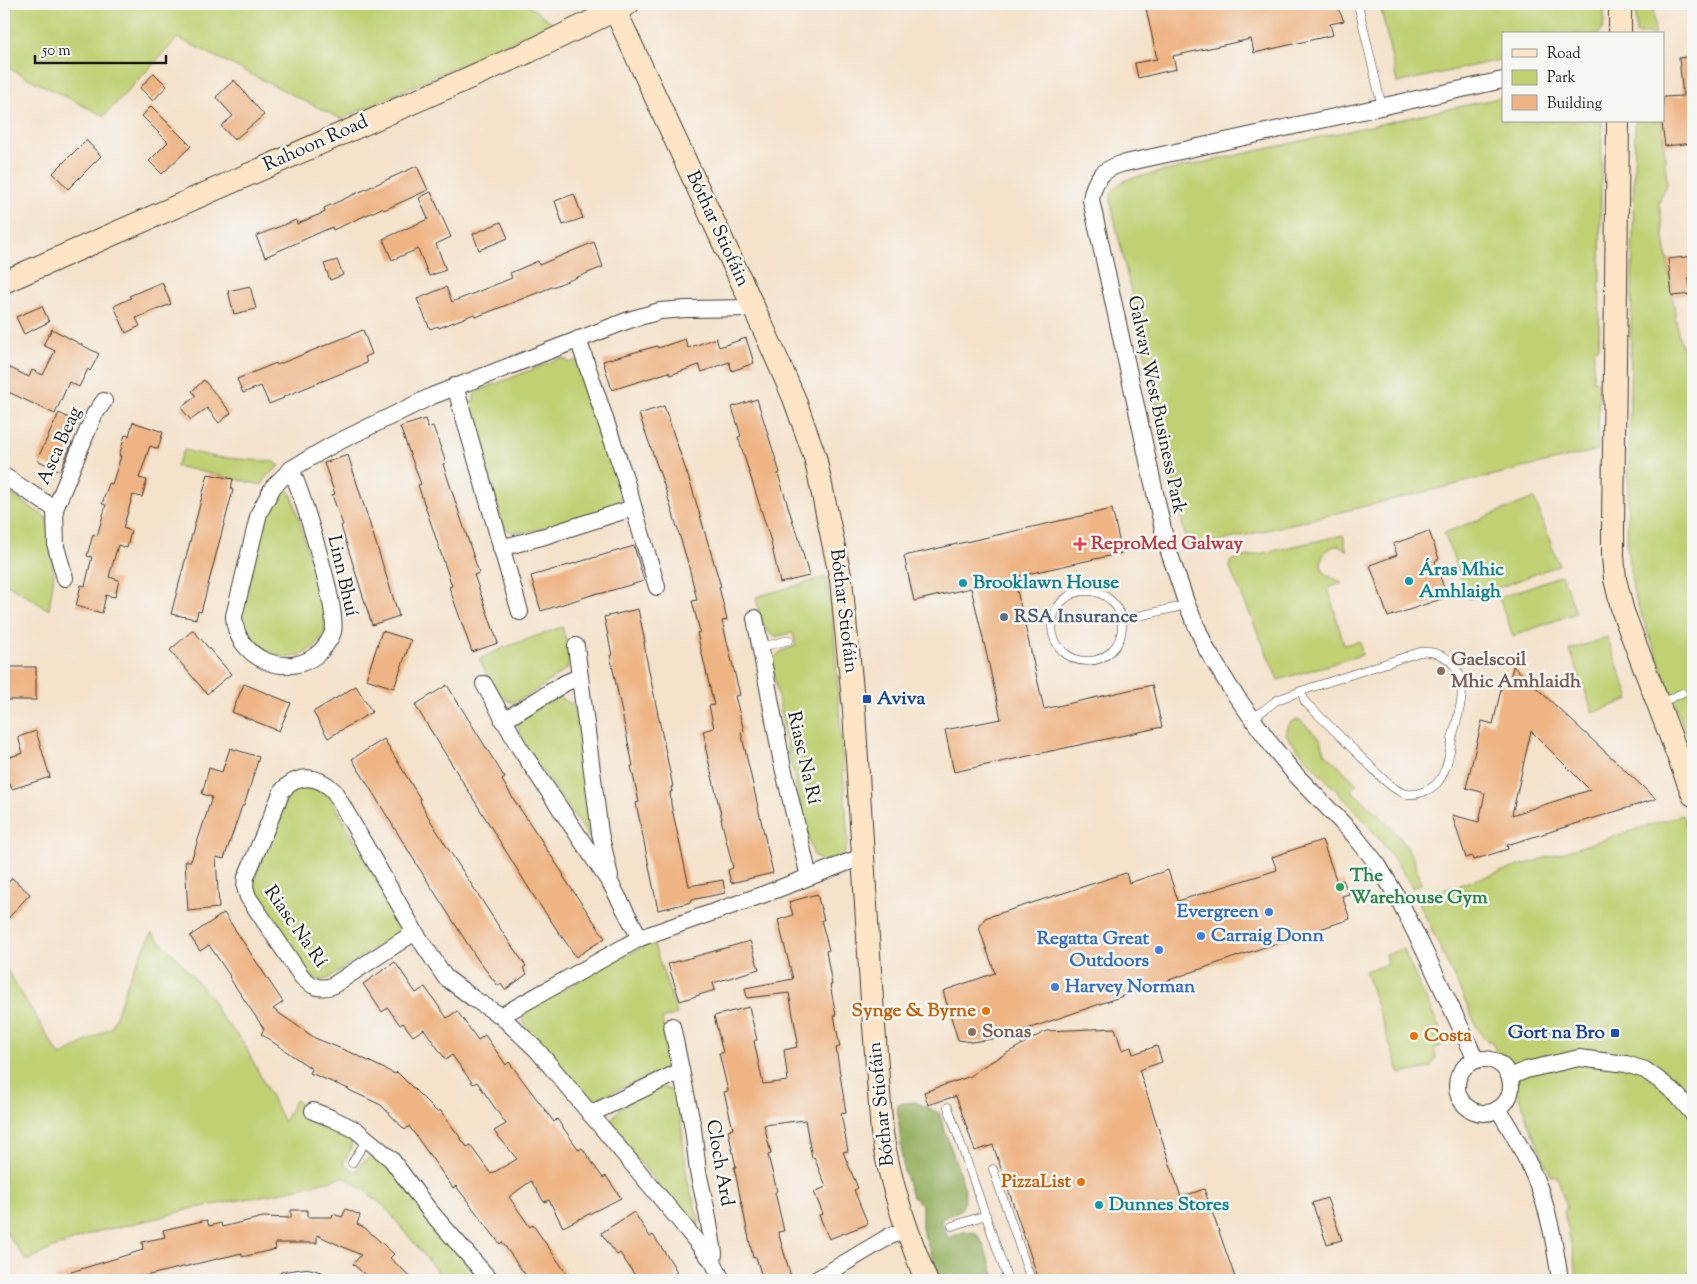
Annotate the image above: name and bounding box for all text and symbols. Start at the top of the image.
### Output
scale bar [35,32,166,64]
legend [1502,32,1664,122]
text: 50 m [41,41,71,62]
text: Road [1547,44,1581,65]
text: Park [1547,68,1576,89]
text: Building [1547,94,1602,115]
street label: Rahoon Road [259,109,373,179]
street label: Bóthar Stiofáin [678,167,756,291]
street label: Galway West Business Park [1120,293,1192,517]
street label: Asca Beag [31,403,89,489]
place label: ReproMed Galway [1091,531,1243,558]
street label: Linn Bhuí [320,533,364,619]
marker: ReproMed Galway [1073,537,1087,551]
street label: Bóthar Stiofáin [822,547,864,675]
place label: Áras Mhic Amhlaigh [1419,557,1504,606]
place label: Brooklawn House [973,570,1119,597]
marker: Áras Mhic Amhlaigh [1403,575,1415,587]
marker: Brooklawn House [957,577,969,589]
place label: RSA Insurance [1014,604,1138,631]
marker: RSA Insurance [998,611,1010,623]
place label: Gaelscoil Mhic Amhlaidh [1451,647,1582,696]
marker: Gaelscoil Mhic Amhlaidh [1435,665,1447,677]
place label: Aviva [877,686,926,713]
marker: Aviva [861,693,873,705]
street label: Riasc Na Rí [779,709,827,807]
place label: The Warehouse Gym [1350,863,1488,912]
street label: Riasc Na Rí [257,880,333,974]
marker: The Warehouse Gym [1334,881,1346,893]
place label: Evergreen [1177,899,1260,926]
marker: Evergreen [1263,906,1275,918]
place label: Carraig Donn [1211,923,1325,950]
place label: Regatta Great Outdoors [1037,926,1150,975]
marker: Carraig Donn [1195,930,1207,942]
marker: Regatta Great Outdoors [1153,944,1165,956]
place label: Harvey Norman [1065,974,1196,1001]
marker: Harvey Norman [1049,981,1061,993]
place label: Synge & Byrne [852,998,976,1025]
marker: Synge & Byrne [980,1005,992,1017]
place label: Sonas [982,1019,1032,1046]
place label: Gort na Bro [1508,1020,1606,1047]
place label: Costa [1424,1023,1472,1050]
marker: Sonas [966,1026,978,1038]
marker: Gort na Bro [1609,1027,1621,1039]
marker: Costa [1408,1030,1420,1042]
street label: Bóthar Stiofáin [862,1040,902,1168]
street label: Cloch Ard [698,1118,740,1209]
place label: PizzaList [1001,1169,1071,1196]
marker: PizzaList [1075,1176,1087,1188]
place label: Dunnes Stores [1109,1192,1230,1219]
marker: Dunnes Stores [1093,1199,1105,1211]

